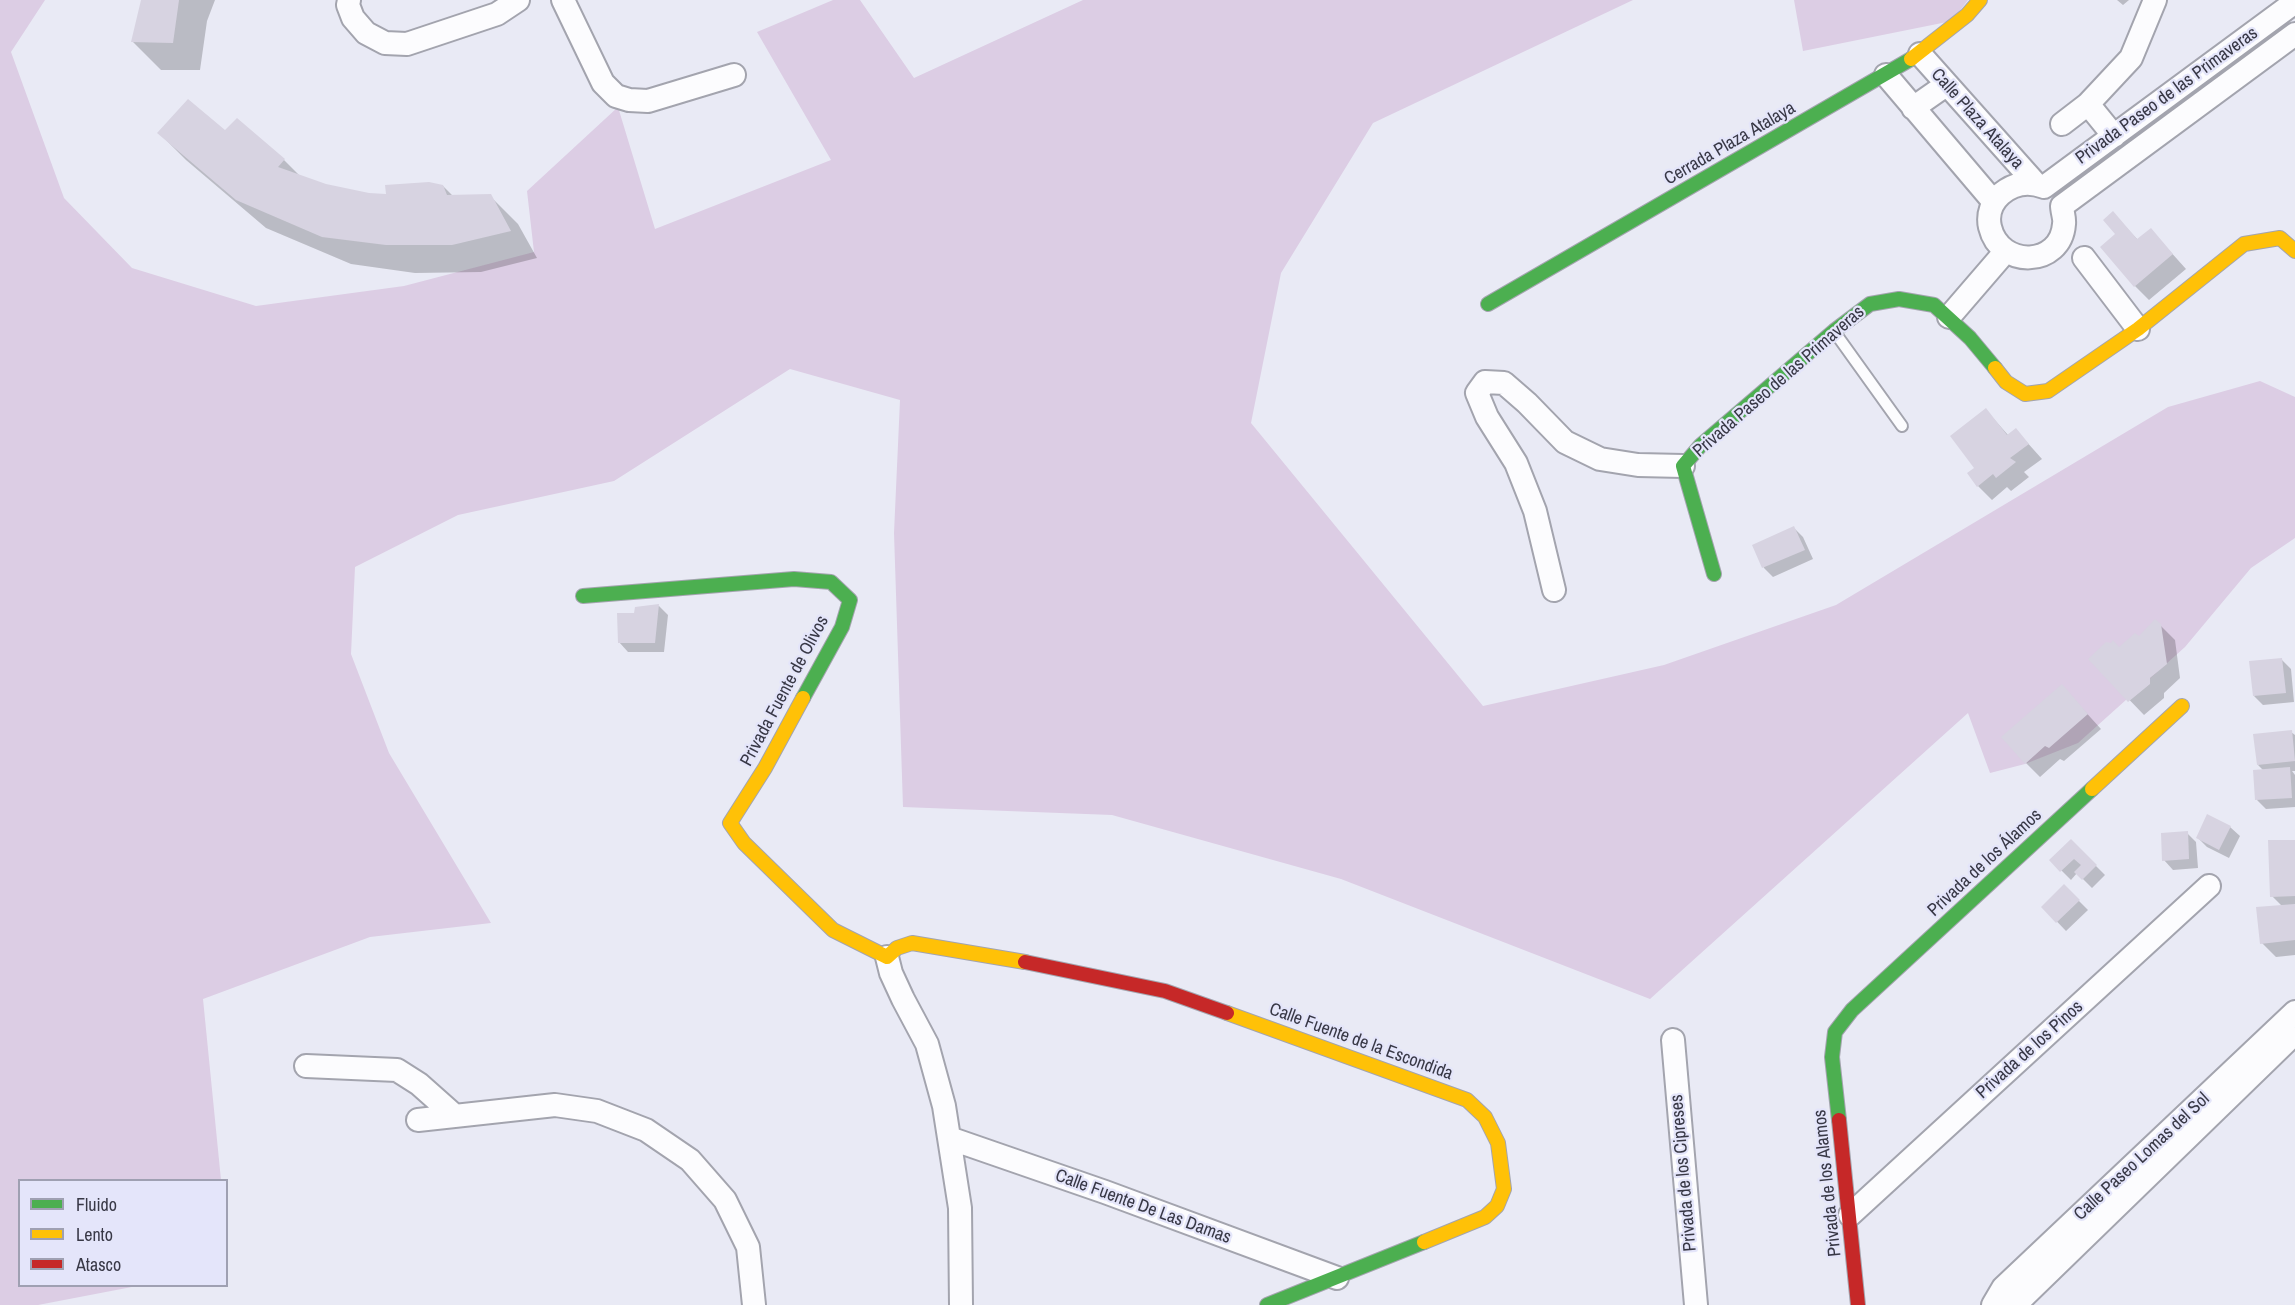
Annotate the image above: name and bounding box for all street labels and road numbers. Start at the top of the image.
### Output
street label: Privada Paseo de las Primaveras [2072,23,2262,169]
street label: Calle Plaza Atalaya [1926,64,2028,174]
street label: Cerrada Plaza Atalaya [1661,98,1799,190]
street label: Privada Paseo de las Primaveras [1689,302,1869,462]
street label: Privada Fuente de Olivos [736,612,834,770]
street label: Privada de los Álamos [1924,805,2046,921]
street label: Privada de los Pinos [1972,996,2088,1104]
street label: Calle Fuente de la Escondida [1266,999,1456,1085]
street label: Calle Paseo Lomas del Sol [2070,1089,2214,1225]
street label: Privada de los Cipreses [1666,1094,1702,1252]
street label: Privada de los Alamos [1810,1108,1846,1258]
street label: Calle Fuente De Las Damas [1052,1165,1234,1249]

